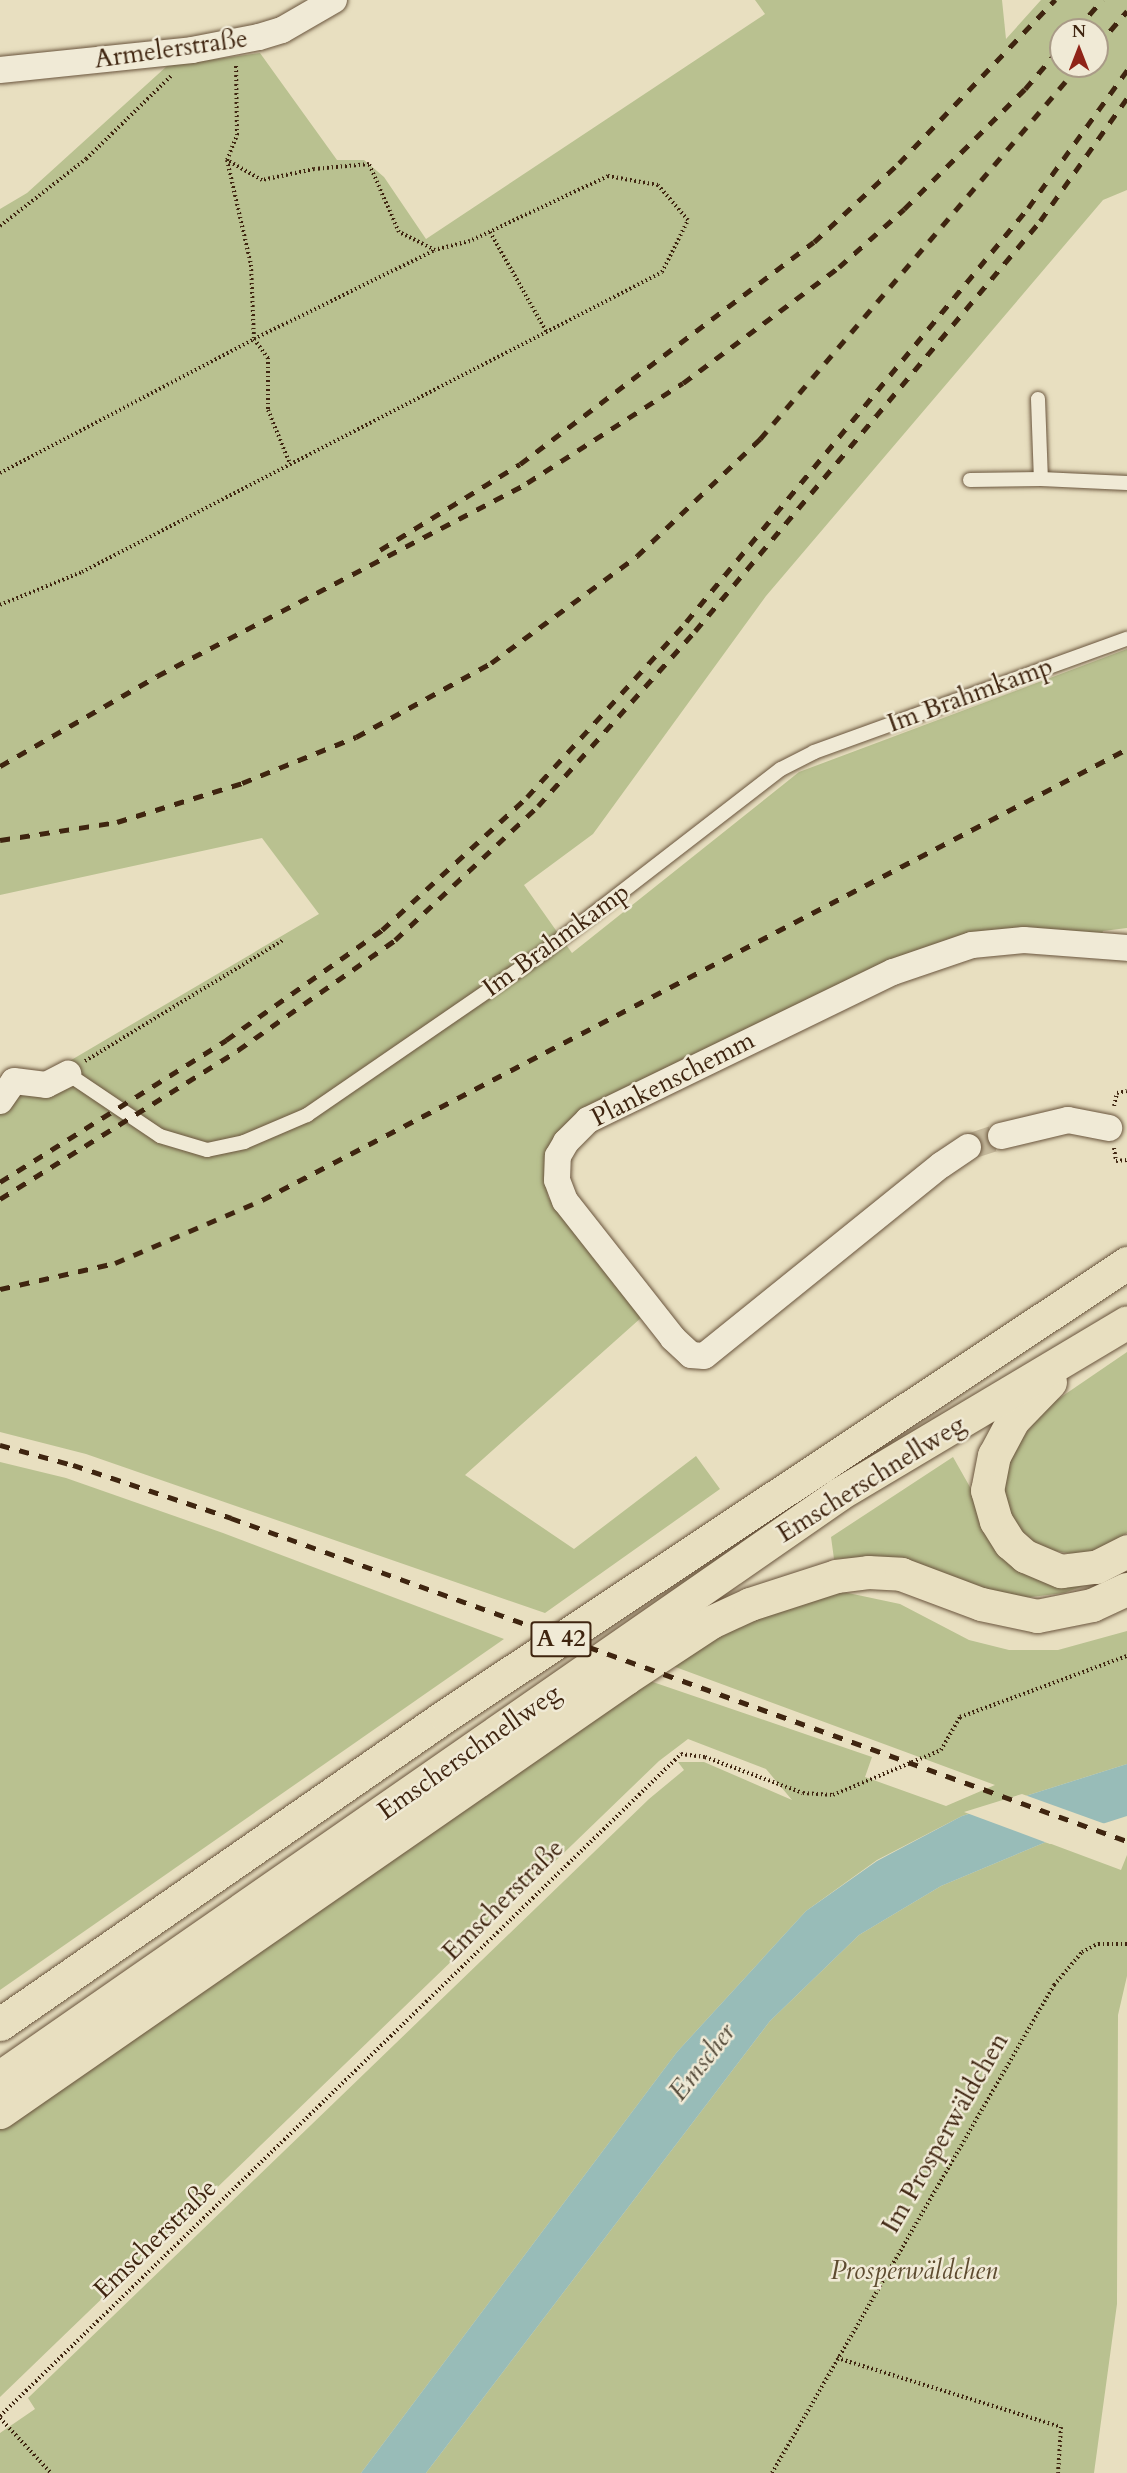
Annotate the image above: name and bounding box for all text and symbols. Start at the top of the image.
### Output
north arrow [1049,18,1109,78]
text: N [1072,21,1086,43]
street label: Armelerstraße [92,23,250,75]
street label: Im Brahmkamp [883,651,1057,739]
street label: Im Brahmkamp [477,876,635,1004]
street label: Plankenschemm [586,1024,760,1134]
street label: Emscherschnellweg [771,1409,971,1549]
road number: A 42 [530,1618,592,1660]
street label: Emscherschnellweg [372,1677,566,1827]
street label: Emscherstraße [436,1833,570,1967]
water label: Emscher [662,2017,742,2107]
street label: Im Prosperwäldchen [875,2027,1015,2239]
street label: Emscherstraße [87,2173,223,2305]
park label: Prosperwäldchen [830,2255,998,2287]

